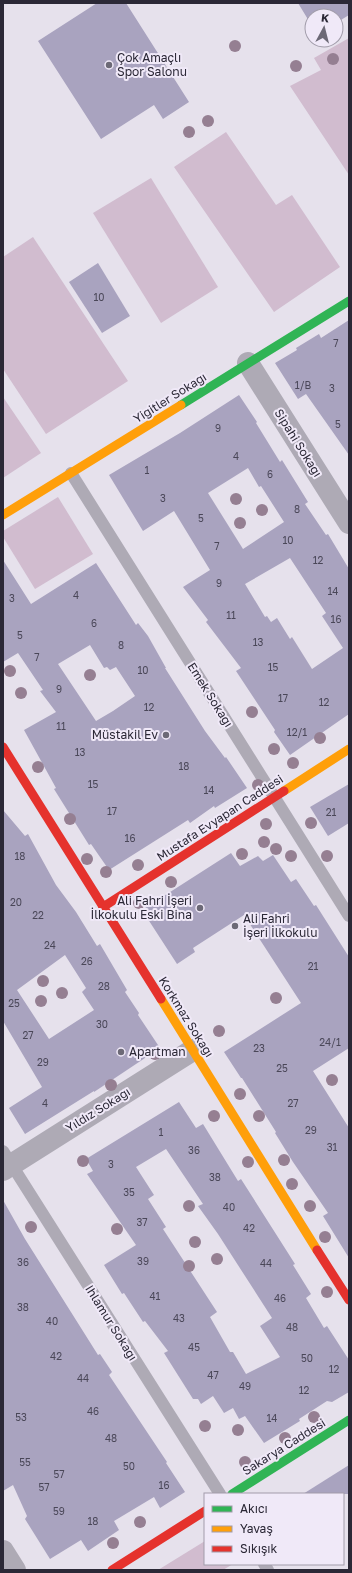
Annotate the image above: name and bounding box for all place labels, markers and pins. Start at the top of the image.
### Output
place label: Çok Amaçlı Spor Salonu [117,50,187,79]
marker: Çok Amaçlı Spor Salonu [104,60,114,70]
place label: Müstakil Ev [92,727,158,742]
marker: Müstakil Ev [161,730,171,740]
place label: Ali Fahri İşeri İlkokulu Eski Bina [90,893,192,922]
marker: Ali Fahri İşeri İlkokulu Eski Bina [195,903,205,913]
place label: Ali Fahri İşeri İlkokulu [243,911,317,940]
marker: Ali Fahri İşeri İlkokulu [230,921,240,931]
place label: Apartman [129,1044,186,1059]
marker: Apartman [116,1047,126,1057]

